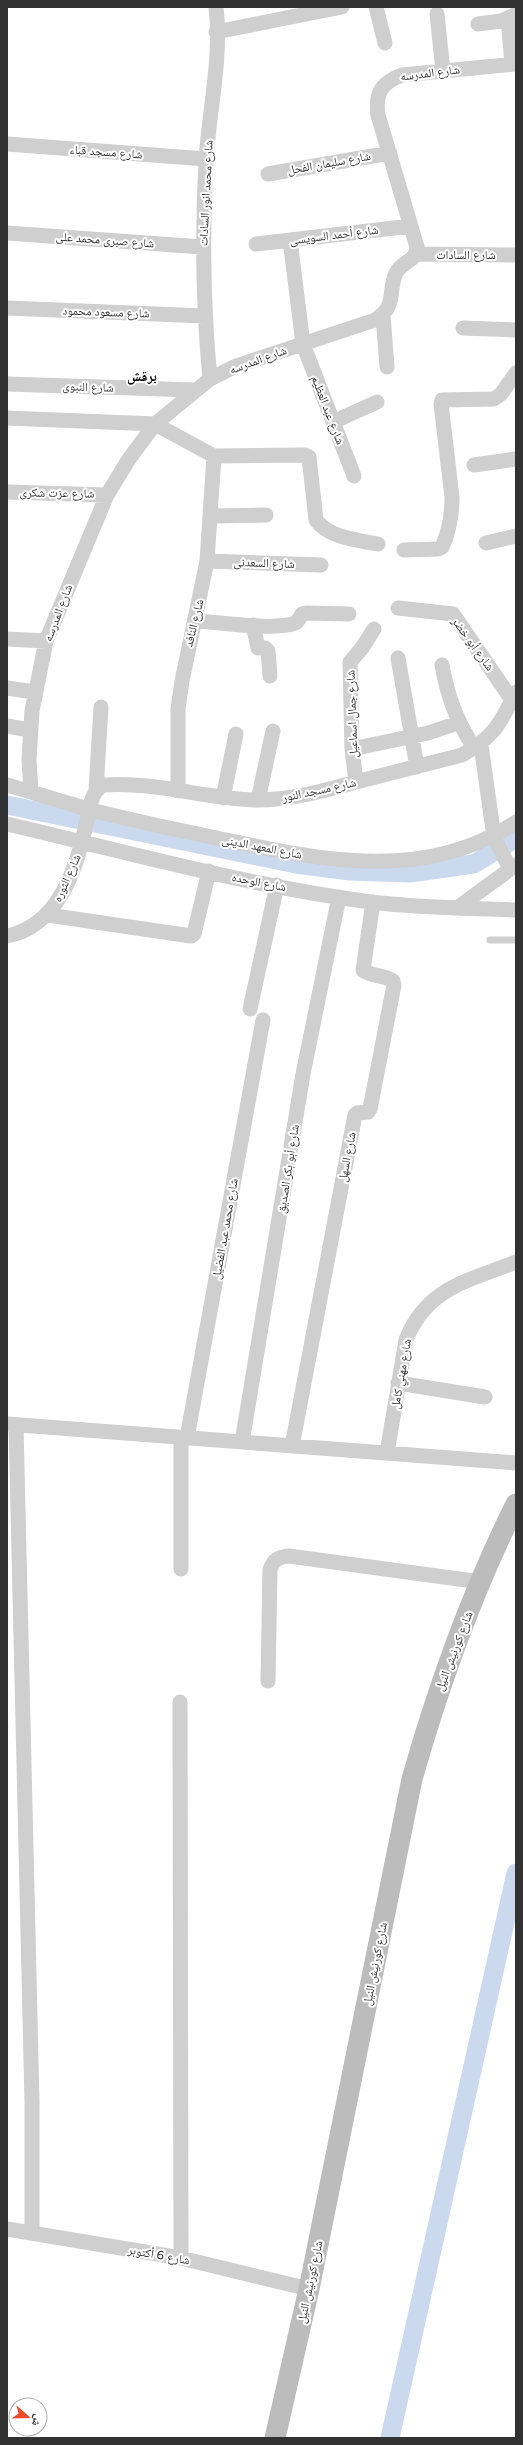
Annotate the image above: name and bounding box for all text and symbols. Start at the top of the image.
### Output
street label: شارع المدرسه [399,62,461,85]
street label: شارع محمد انور السادات [196,140,217,246]
street label: شارع مسجد قباء [69,142,143,163]
street label: شارع سليمان الفحل [286,149,372,178]
street label: شارع أحمد السويسى [289,223,379,248]
street label: شارع صبرى محمد على [55,230,155,251]
street label: شارع السادات [436,248,496,263]
street label: شارع مسعود محمود [62,303,150,322]
street label: شارع المدرسه [227,343,289,378]
district label: برقش [127,368,157,385]
street label: شارع عبد العظيم [307,373,348,447]
street label: شارع النبوى [62,379,114,396]
street label: شارع عزت شكرى [19,485,95,502]
street label: شارع السعدنى [233,555,295,572]
street label: شارع المدرسه [41,582,76,644]
street label: شارع النافد [181,598,208,649]
street label: شارع أبو خضر [448,614,497,674]
street label: شارع جمال اسماعيل [343,670,362,758]
street label: شارع مسجد النور [280,775,358,806]
street label: شارع المعهد الدينى [220,832,303,863]
street label: شارع الثوره [50,852,85,904]
street label: شارع الوحده [230,870,288,895]
street label: شارع أبو بكر الصديق [274,1123,303,1215]
street label: شارع السهل [335,1131,360,1184]
street label: شارع محمد عبد الفضيل [209,1177,242,1281]
street label: شارع مهني كامل [388,1338,417,1411]
street label: شارع كورنيش النيل [432,1609,477,1693]
street label: شارع كورنيش النيل [360,1921,391,2007]
street label: شارع كورنيش النيل [294,2239,327,2325]
street label: شارع 6 أكتوبر [126,2243,191,2268]
north arrow [8,2397,48,2437]
text: ش [28,2412,45,2428]

